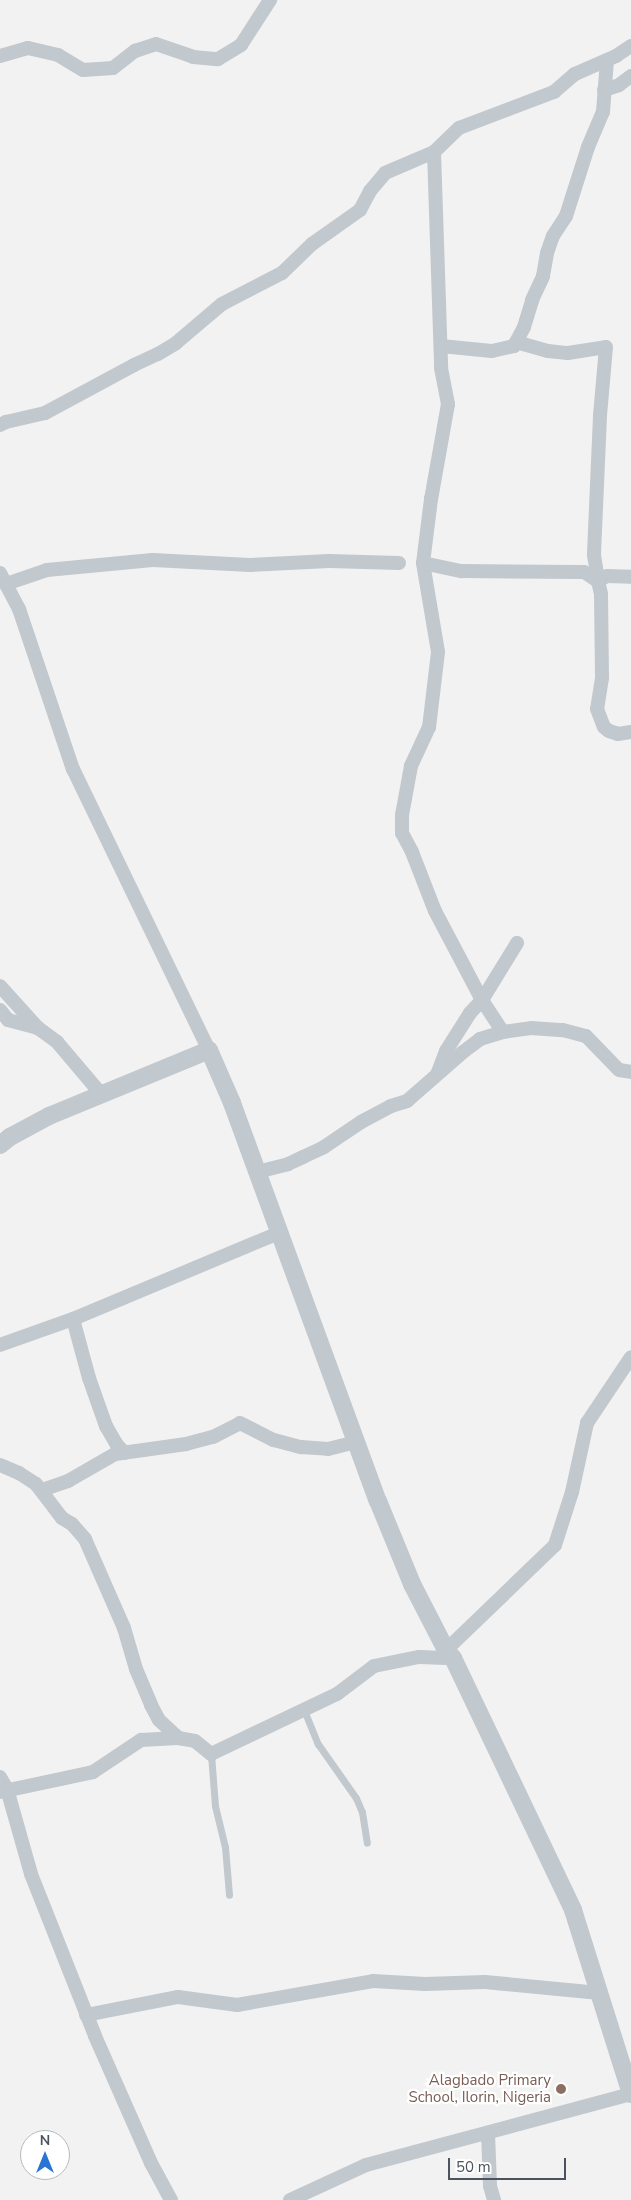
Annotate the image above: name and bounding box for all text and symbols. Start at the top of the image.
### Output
place label: Alagbado Primary School, Ilorin, Nigeria [408,2071,551,2106]
marker: Alagbado Primary School, Ilorin, Nigeria [555,2083,567,2095]
north arrow [20,2130,70,2180]
text: N [40,2131,50,2150]
scale bar [451,2148,568,2180]
text: 50 m [456,2157,491,2177]

